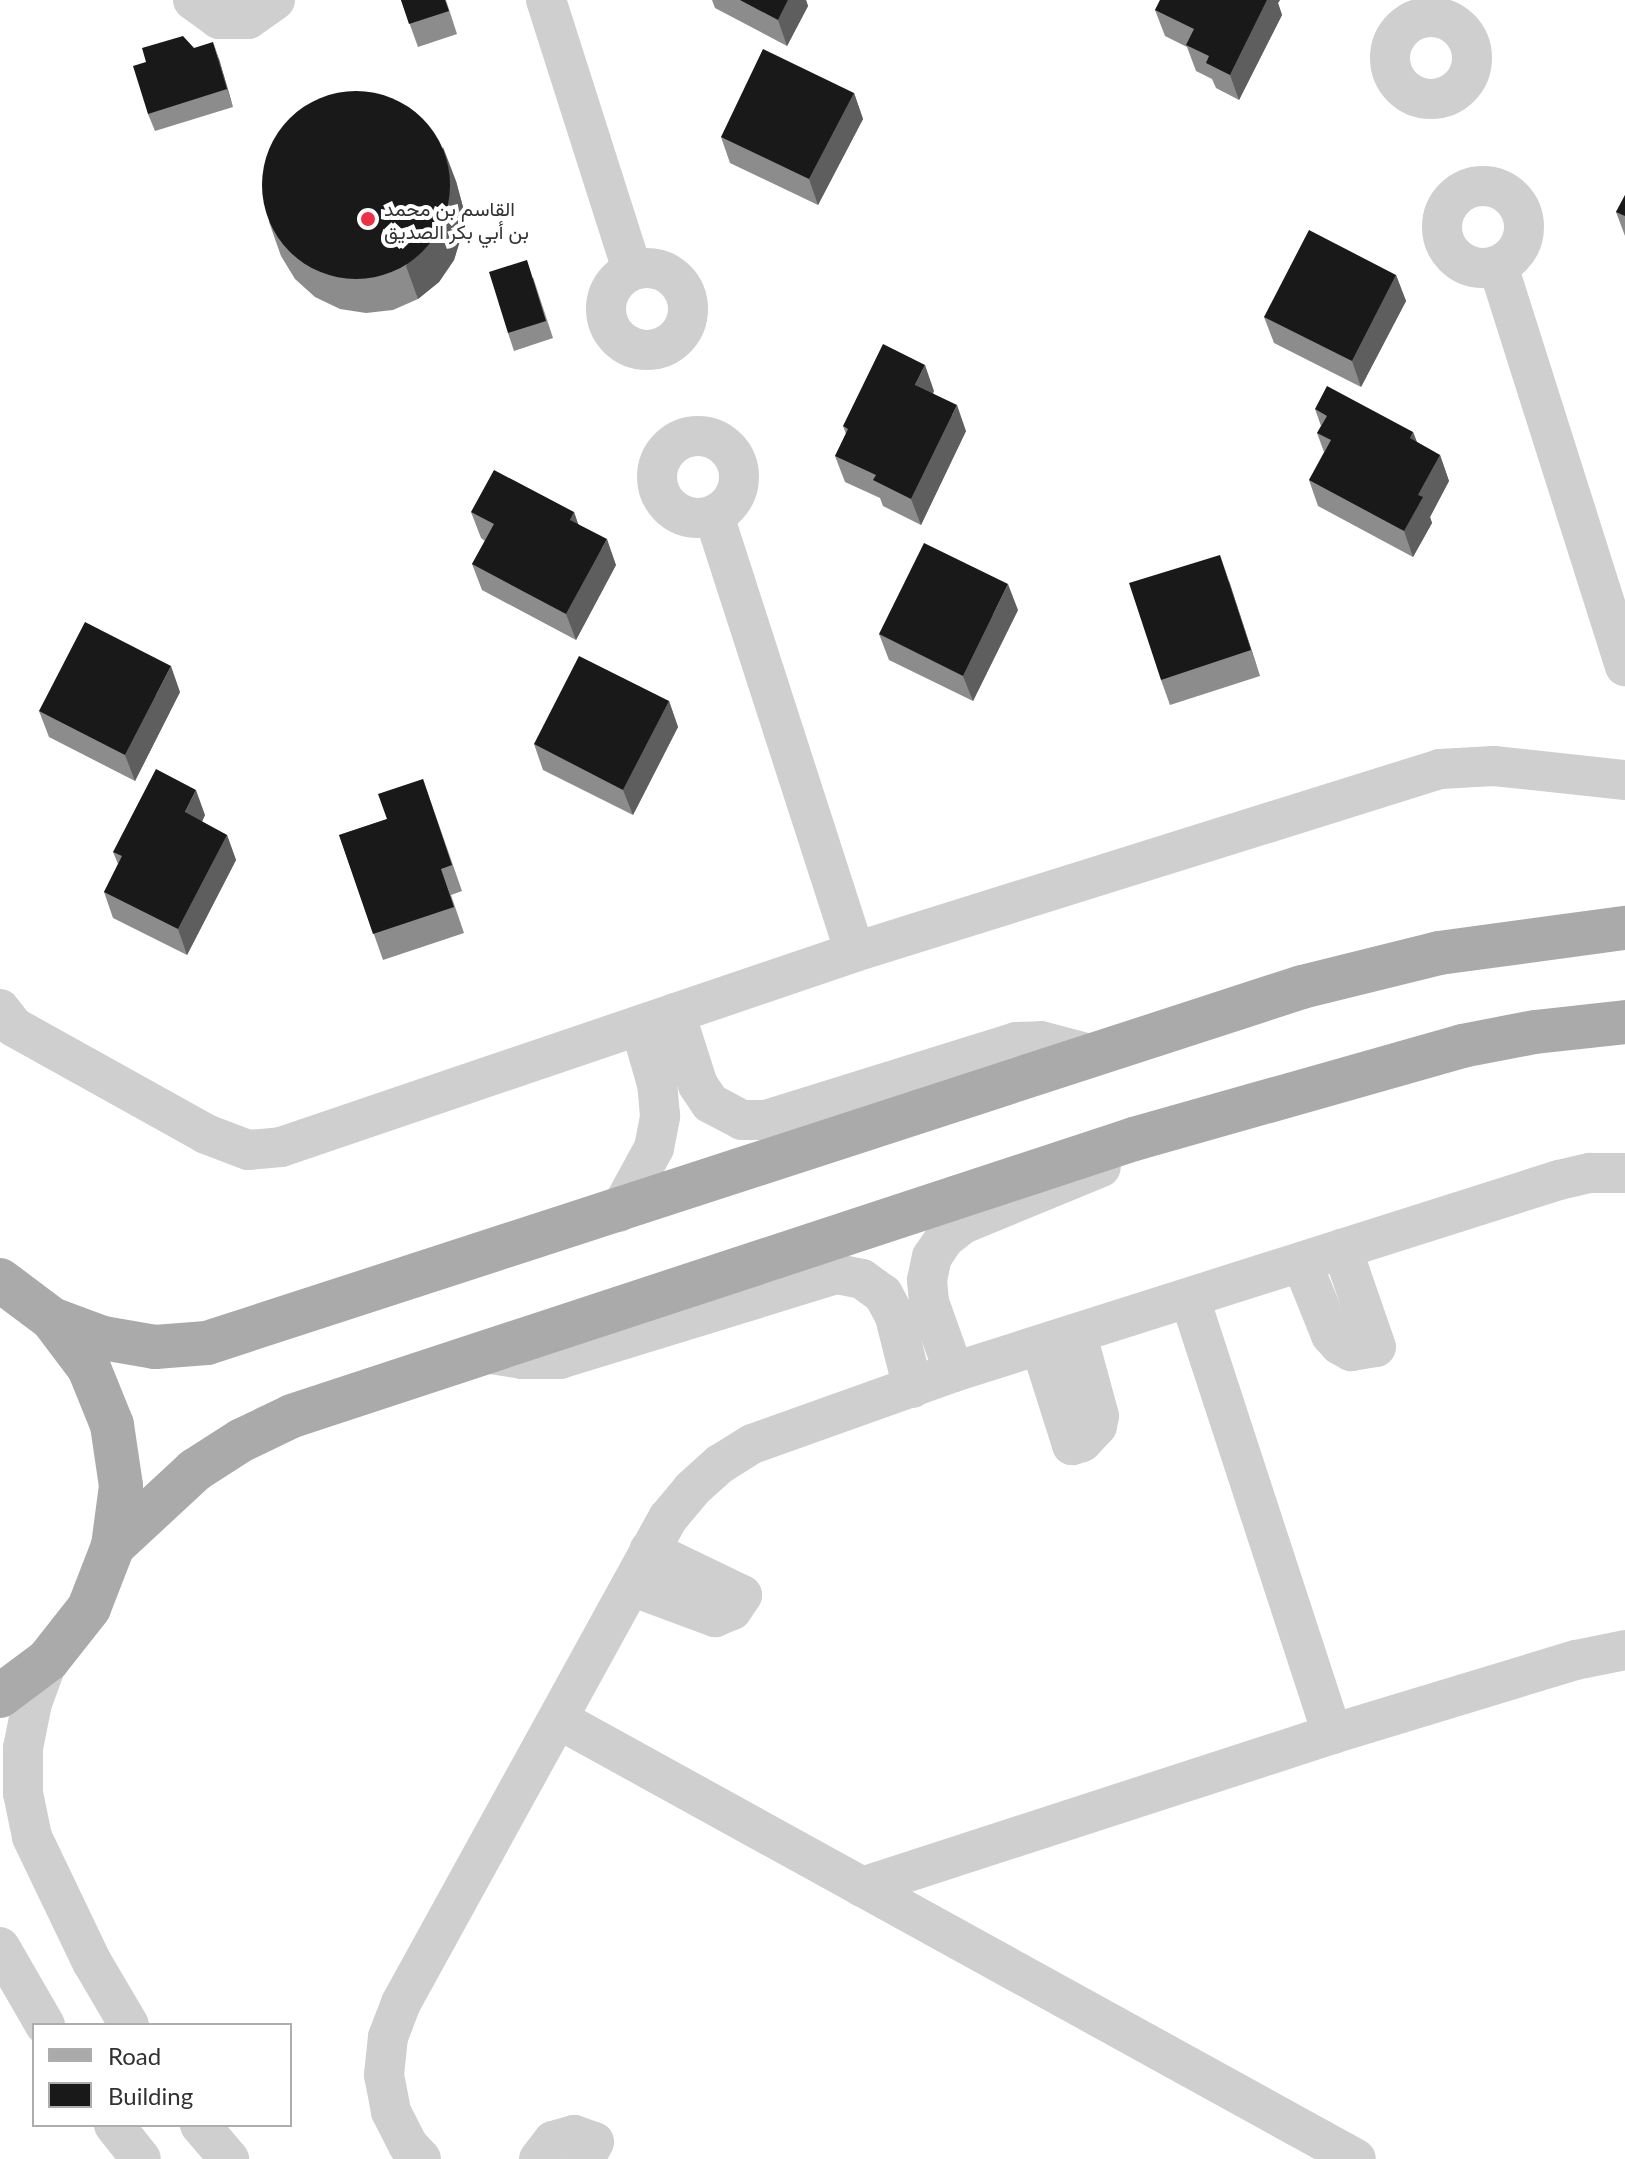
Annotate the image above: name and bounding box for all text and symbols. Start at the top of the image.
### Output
place label: القاسم بن محمد بن أبي بكر الصديق [384,196,529,243]
marker: القاسم بن محمد بن أبي بكر الصديق [359,210,377,228]
legend [32,2023,292,2127]
text: Road [108,2041,161,2070]
text: Building [108,2081,193,2110]

